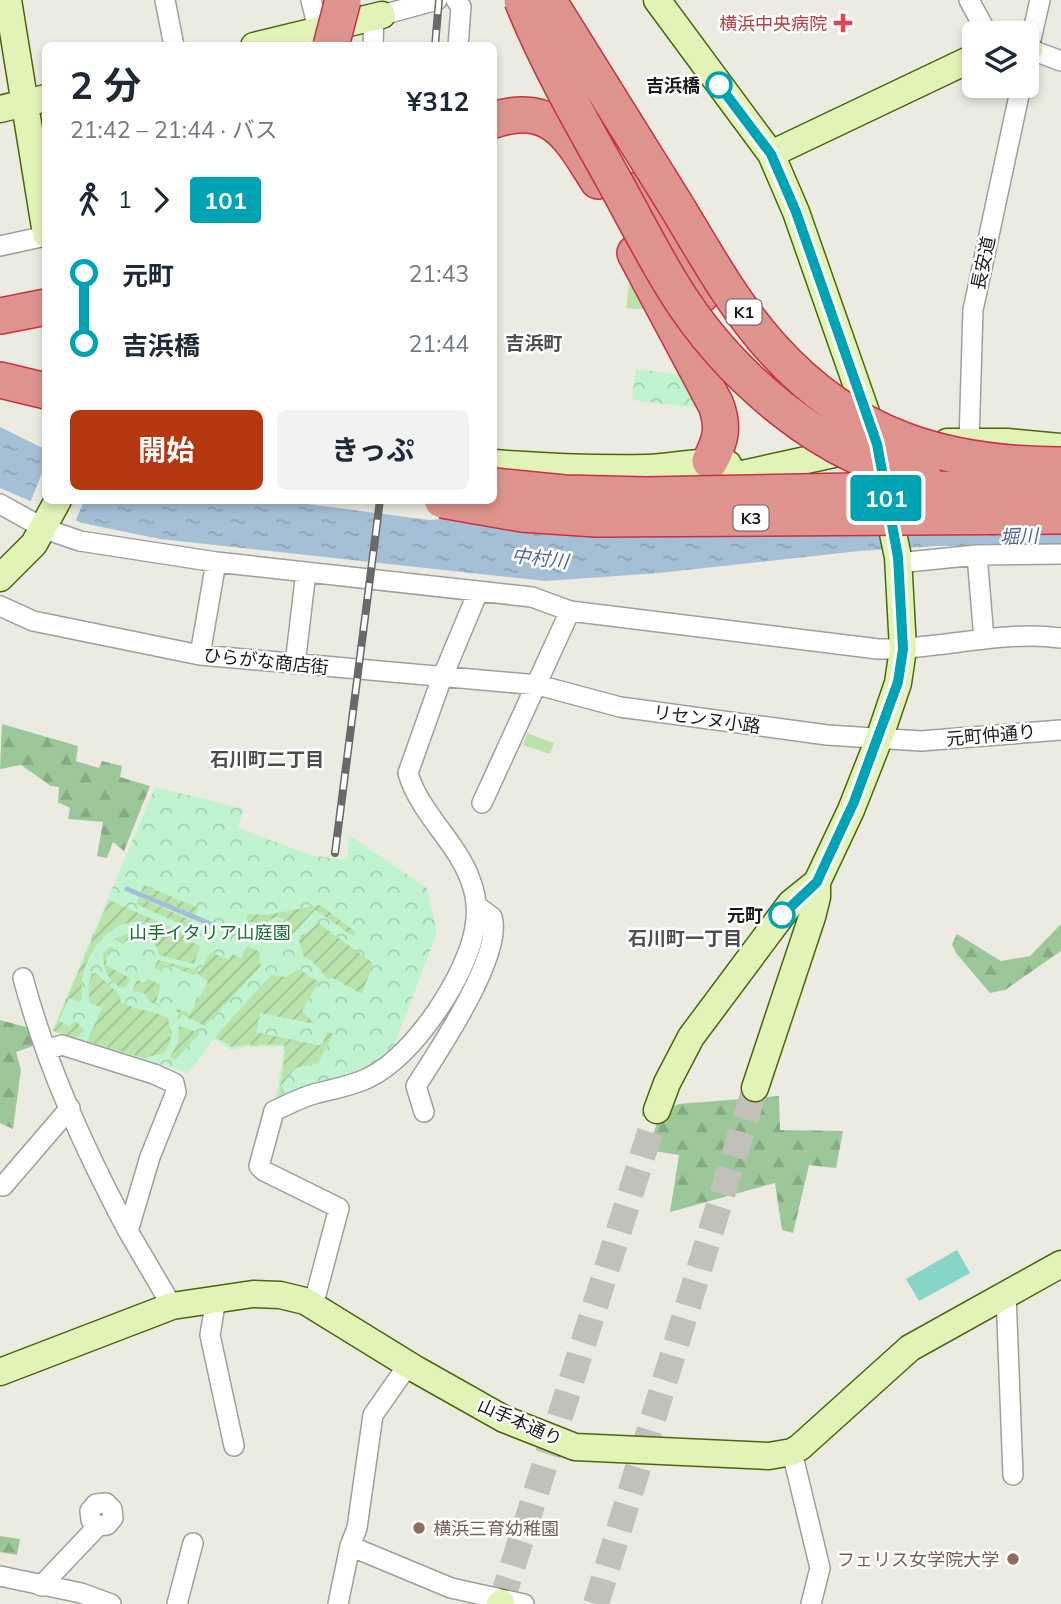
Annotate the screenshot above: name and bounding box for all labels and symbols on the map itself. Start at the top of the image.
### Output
place label: 横浜中央病院 [719,12,827,35]
marker: 横浜中央病院 [833,13,853,33]
marker: 吉浜橋 [706,72,732,98]
place label: 吉浜橋 [646,74,700,97]
street label: 長安道 [966,234,1000,292]
road number: K1 [726,300,762,324]
district label: 吉浜町 [505,331,563,355]
line badge: 101 [846,475,926,521]
road number: K3 [734,505,768,530]
water label: 堀川 [1000,523,1040,549]
water label: 中村川 [510,543,572,574]
street label: ひらがな商店街 [202,643,330,679]
street label: リセンヌ小路 [652,700,762,738]
street label: 元町仲通り [945,720,1037,750]
district label: 石川町二丁目 [210,747,324,771]
marker: 元町 [769,902,795,928]
place label: 元町 [727,904,763,927]
park label: 山手イタリア山庭園 [129,921,291,944]
district label: 石川町一丁目 [628,926,742,950]
street label: 山手本通り [474,1393,566,1451]
place label: 横浜三育幼稚園 [433,1517,559,1540]
marker: 横浜三育幼稚園 [411,1520,427,1536]
place label: フェリス女学院大学 [837,1548,999,1571]
marker: フェリス女学院大学 [1005,1551,1021,1567]

